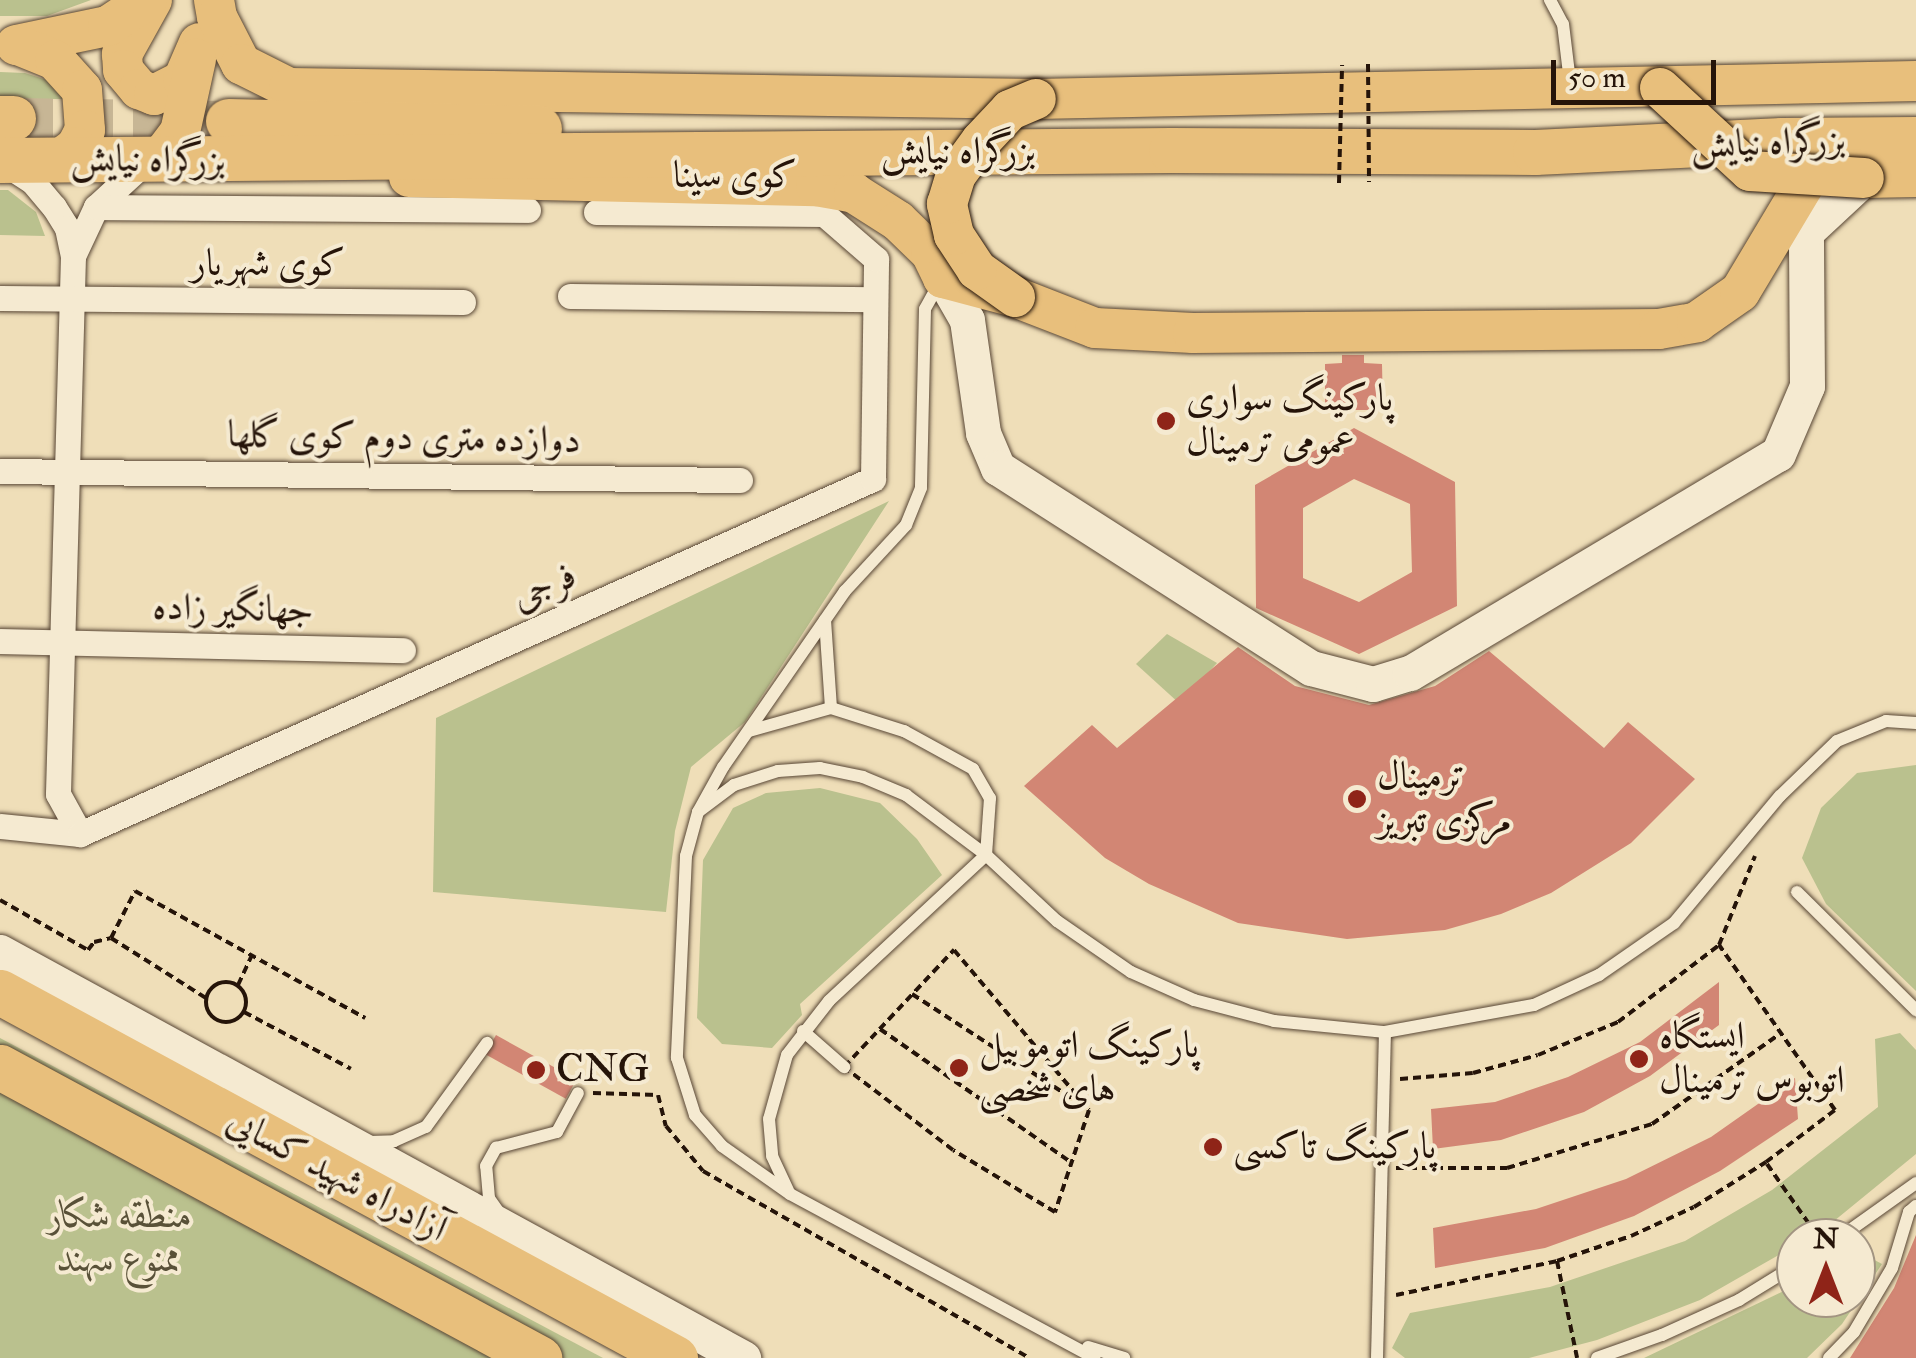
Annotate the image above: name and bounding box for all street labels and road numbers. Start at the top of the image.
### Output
street label: بزرگراه نیایش [1690,118,1846,168]
street label: بزرگراه نیایش [881,129,1035,175]
street label: بزرگراه نیایش [70,136,226,184]
street label: کوی سینا [673,153,797,199]
street label: کوی شهریار [191,241,345,287]
street label: دوازده متری دوم کوی گلها [227,412,581,464]
street label: فرجی [505,553,583,621]
street label: جهانگیر زاده [152,585,314,633]
street label: آزادراه شهید کسایی [219,1098,455,1252]

